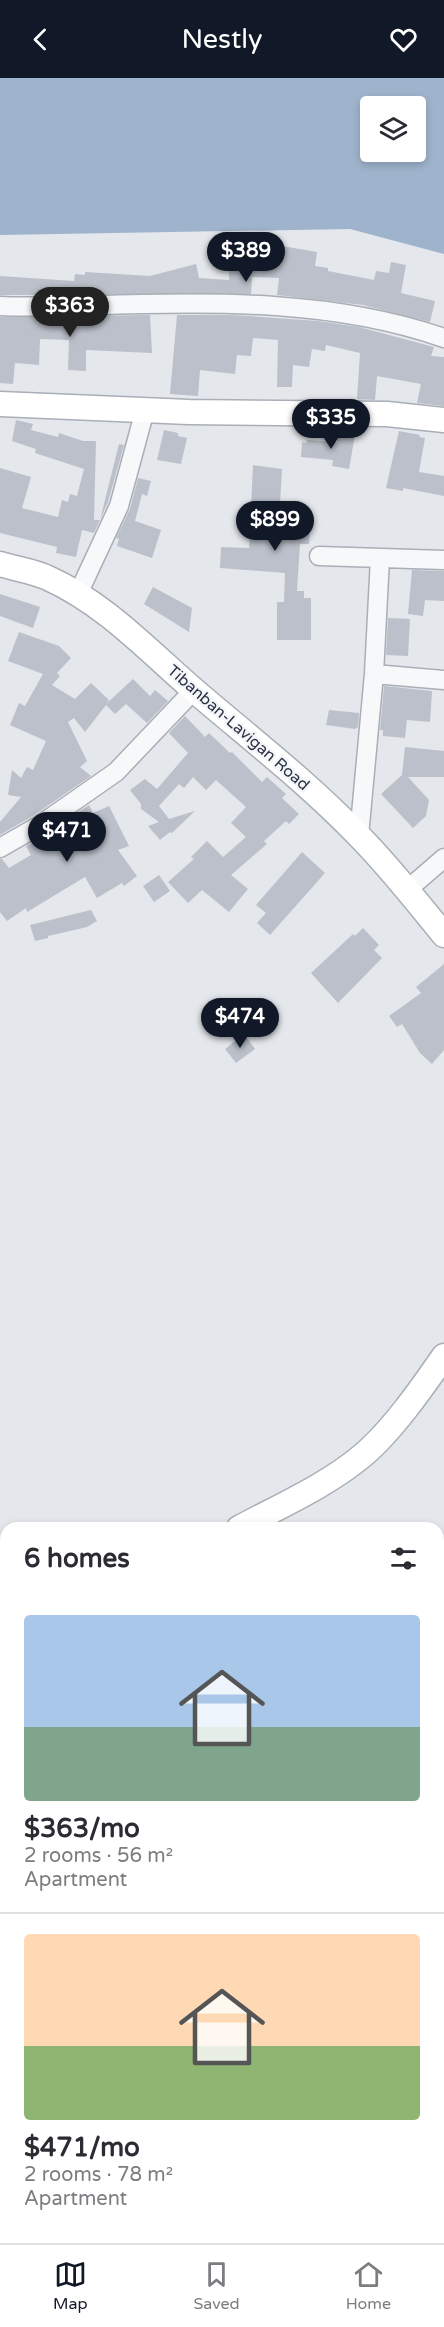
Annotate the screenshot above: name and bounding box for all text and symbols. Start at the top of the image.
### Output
icon: back [24,23,57,56]
text: Nestly [182,23,262,56]
icon: heart [387,23,420,56]
map controls [360,96,426,162]
button: layers [360,96,426,162]
pin: $389 [210,232,282,283]
text: $389 [221,239,271,263]
pin: $363 [34,287,106,338]
text: $363 [45,294,95,318]
pin: $335 [295,399,367,450]
text: $335 [306,406,356,430]
pin: $899 [239,501,311,552]
text: $899 [250,508,300,532]
street label: Tibanban-Lavigan Road [163,661,313,795]
pin: $471 [31,812,103,863]
text: $471 [42,819,92,843]
pin: $474 [204,998,276,1049]
text: $474 [215,1005,265,1029]
icon: filters [387,1542,420,1575]
text: 6 homes [24,1543,130,1574]
icon: home [168,1654,276,1762]
text: $363/mo [24,1813,140,1844]
text: 2 rooms · 56 m² [24,1844,173,1868]
text: Apartment [24,1868,127,1892]
icon: home [168,1973,276,2081]
text: $471/mo [24,2132,140,2163]
text: 2 rooms · 78 m² [24,2163,173,2187]
text: Apartment [24,2187,127,2211]
tab: Map [53,2258,88,2314]
tab: Saved [193,2258,240,2314]
tab: Home [346,2258,391,2314]

